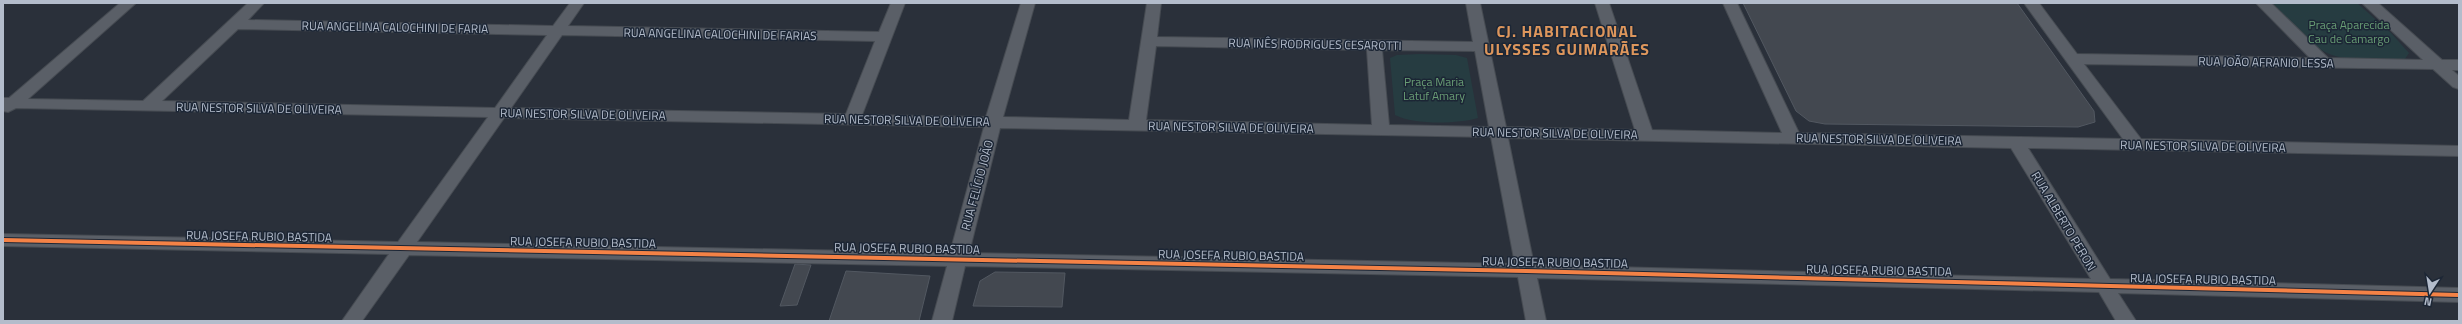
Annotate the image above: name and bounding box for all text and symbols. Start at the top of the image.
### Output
park label: Praça Aparecida Cau de Camargo [2308,15,2390,48]
street label: RUA ANGELINA CALOCHINI DE FARIA [302,16,488,38]
district label: CJ. HABITACIONAL ULYSSES GUIMARÃES [1484,19,1650,61]
street label: RUA ANGELINA CALOCHINI DE FARIAS [623,23,817,45]
street label: RUA INÊS RODRIGUES CESAROTTI [1228,33,1402,55]
street label: RUA JOÃO AFRANIO LESSA [2198,51,2334,73]
park label: Praça Maria Latuf Amary [1403,72,1465,105]
street label: RUA NESTOR SILVA DE OLIVEIRA [176,97,342,119]
street label: RUA NESTOR SILVA DE OLIVEIRA [500,103,666,125]
street label: RUA NESTOR SILVA DE OLIVEIRA [824,109,990,131]
street label: RUA NESTOR SILVA DE OLIVEIRA [1148,116,1314,138]
street label: RUA NESTOR SILVA DE OLIVEIRA [1472,122,1638,144]
street label: RUA NESTOR SILVA DE OLIVEIRA [1796,128,1962,150]
street label: RUA NESTOR SILVA DE OLIVEIRA [2120,135,2286,157]
street label: RUA FELÍCIO JOÃO [956,138,998,232]
street label: RUA ALBERTO PERON [2027,168,2101,274]
street label: RUA JOSEFA RUBIO BASTIDA [186,225,332,247]
street label: RUA JOSEFA RUBIO BASTIDA [510,231,656,253]
street label: RUA JOSEFA RUBIO BASTIDA [834,237,980,259]
street label: RUA JOSEFA RUBIO BASTIDA [1158,244,1304,266]
street label: RUA JOSEFA RUBIO BASTIDA [1482,251,1628,273]
street label: RUA JOSEFA RUBIO BASTIDA [1806,259,1952,281]
street label: RUA JOSEFA RUBIO BASTIDA [2130,268,2276,290]
north arrow [2410,272,2450,312]
text: N [2423,293,2433,310]

